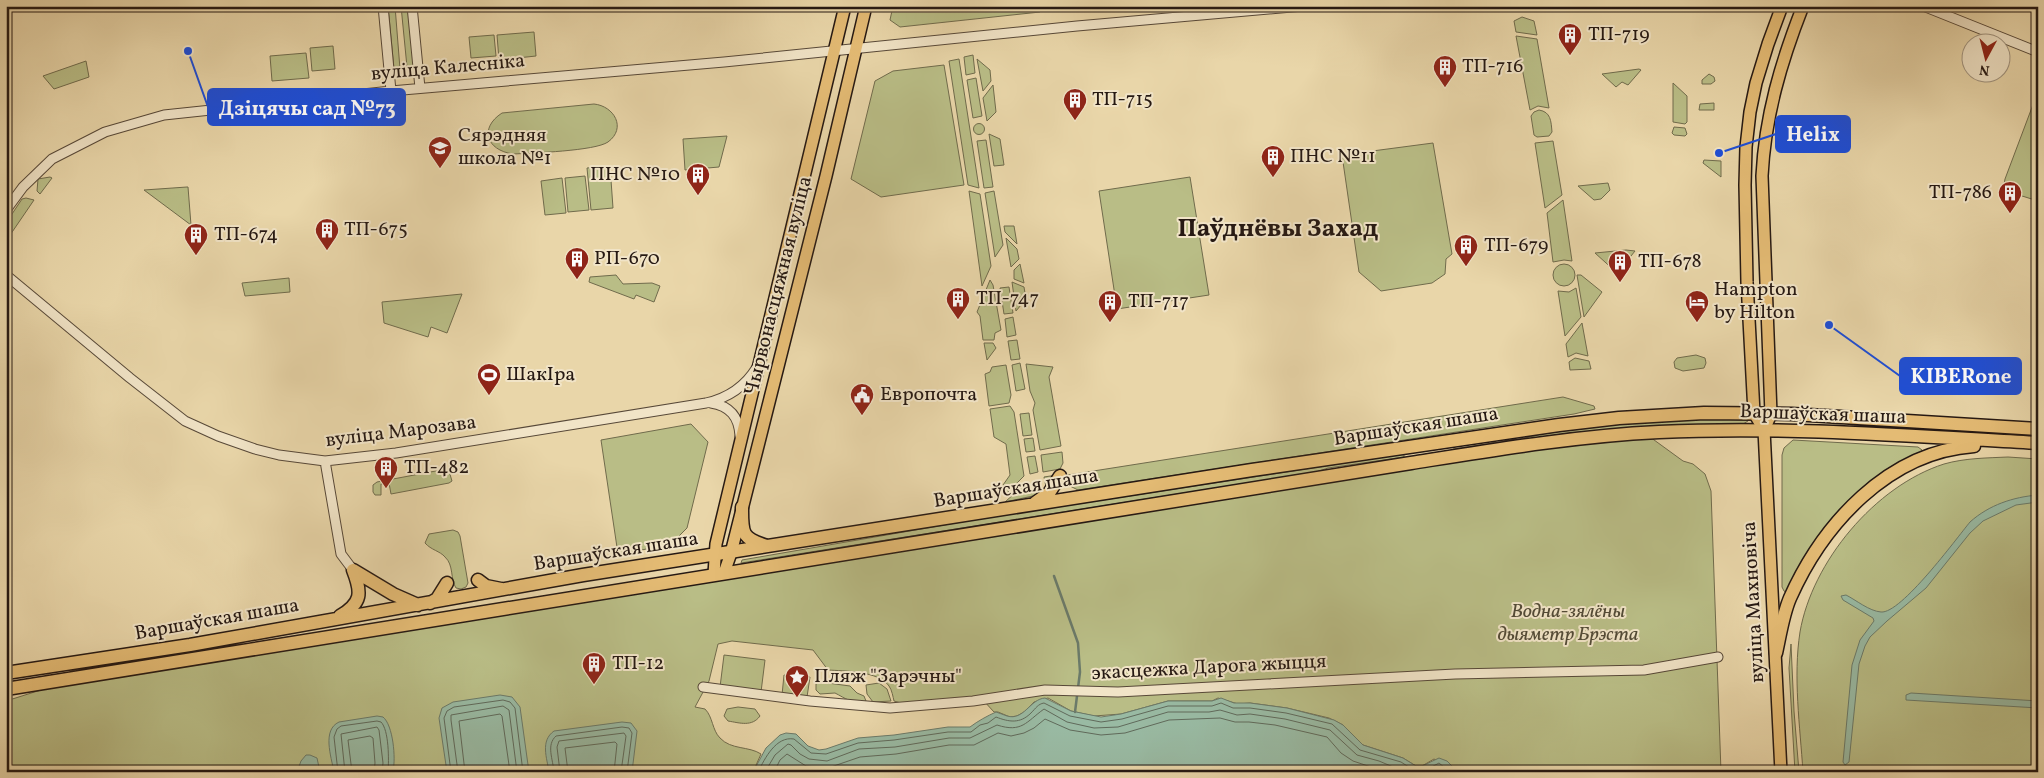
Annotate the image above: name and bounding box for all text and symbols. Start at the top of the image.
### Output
place label: ТП-719 [1588,21,1650,49]
building icon: ТП-719 [1557,22,1583,56]
north arrow [1962,32,2012,82]
street label: вуліца Калесніка [370,47,526,89]
place label: ТП-716 [1462,53,1523,81]
building icon: ТП-716 [1432,54,1458,88]
text: N [1978,59,1991,79]
place label: ТП-715 [1092,86,1153,114]
building icon: ТП-715 [1062,87,1088,121]
callout: Дзіцячы сад №73 [208,89,405,125]
text: Дзіцячы сад №73 [218,95,396,124]
callout: Helix [1776,116,1850,152]
text: Helix [1786,121,1840,150]
place label: Сярэдняя школа №1 [458,122,552,173]
school or university icon: Сярэдняя школа №1 [427,135,453,169]
place label: ПНС №11 [1290,143,1376,171]
building icon: ПНС №11 [1260,144,1286,178]
place label: ПНС №10 [590,161,680,189]
building icon: ПНС №10 [685,162,711,196]
street label: Чырвонасцяжная вуліца [738,173,820,399]
place label: ТП-786 [1929,179,1992,207]
building icon: ТП-786 [1997,180,2023,214]
district label: Паўднёвы Захад [1178,212,1378,247]
place label: ТП-675 [344,216,408,244]
building icon: ТП-675 [314,217,340,251]
place label: ТП-674 [214,221,278,249]
building icon: ТП-674 [183,222,209,256]
place label: ТП-679 [1484,232,1548,260]
building icon: ТП-679 [1453,233,1479,267]
place label: РП-670 [594,245,660,273]
building icon: РП-670 [564,246,590,280]
place label: ТП-678 [1638,248,1702,276]
building icon: ТП-678 [1607,249,1633,283]
place label: Hampton by Hilton [1714,276,1798,327]
place label: ТП-747 [976,285,1039,313]
building icon: ТП-747 [945,286,971,320]
place label: ТП-717 [1128,288,1189,316]
building icon: ТП-717 [1097,289,1123,323]
hotel icon: Hampton by Hilton [1684,289,1710,323]
callout: KIBERone [1900,358,2021,394]
place label: ШакІра [506,361,575,389]
sports icon: ШакІра [476,362,502,396]
text: KIBERone [1911,363,2011,392]
place label: Европочта [880,381,977,409]
public building icon: Европочта [849,382,875,416]
street label: Варшаўская шаша [1739,398,1907,432]
street label: Варшаўская шаша [1332,400,1501,454]
street label: вуліца Марозава [324,409,478,455]
place label: ТП-482 [404,454,469,482]
building icon: ТП-482 [373,455,399,489]
street label: Варшаўская шаша [932,462,1101,516]
street label: вуліца Махновіча [1736,521,1772,683]
street label: Варшаўская шаша [532,525,701,579]
street label: Варшаўская шаша [133,592,302,648]
park label: Водна-зялёны дыяметр Брэста [1498,598,1638,649]
street label: экасцежка Дарога жыцця [1091,648,1327,688]
place label: ТП-12 [612,650,664,678]
building icon: ТП-12 [581,651,607,685]
place label: Пляж "Зарэчны" [814,663,962,691]
place icon: Пляж "Зарэчны" [784,664,810,698]

